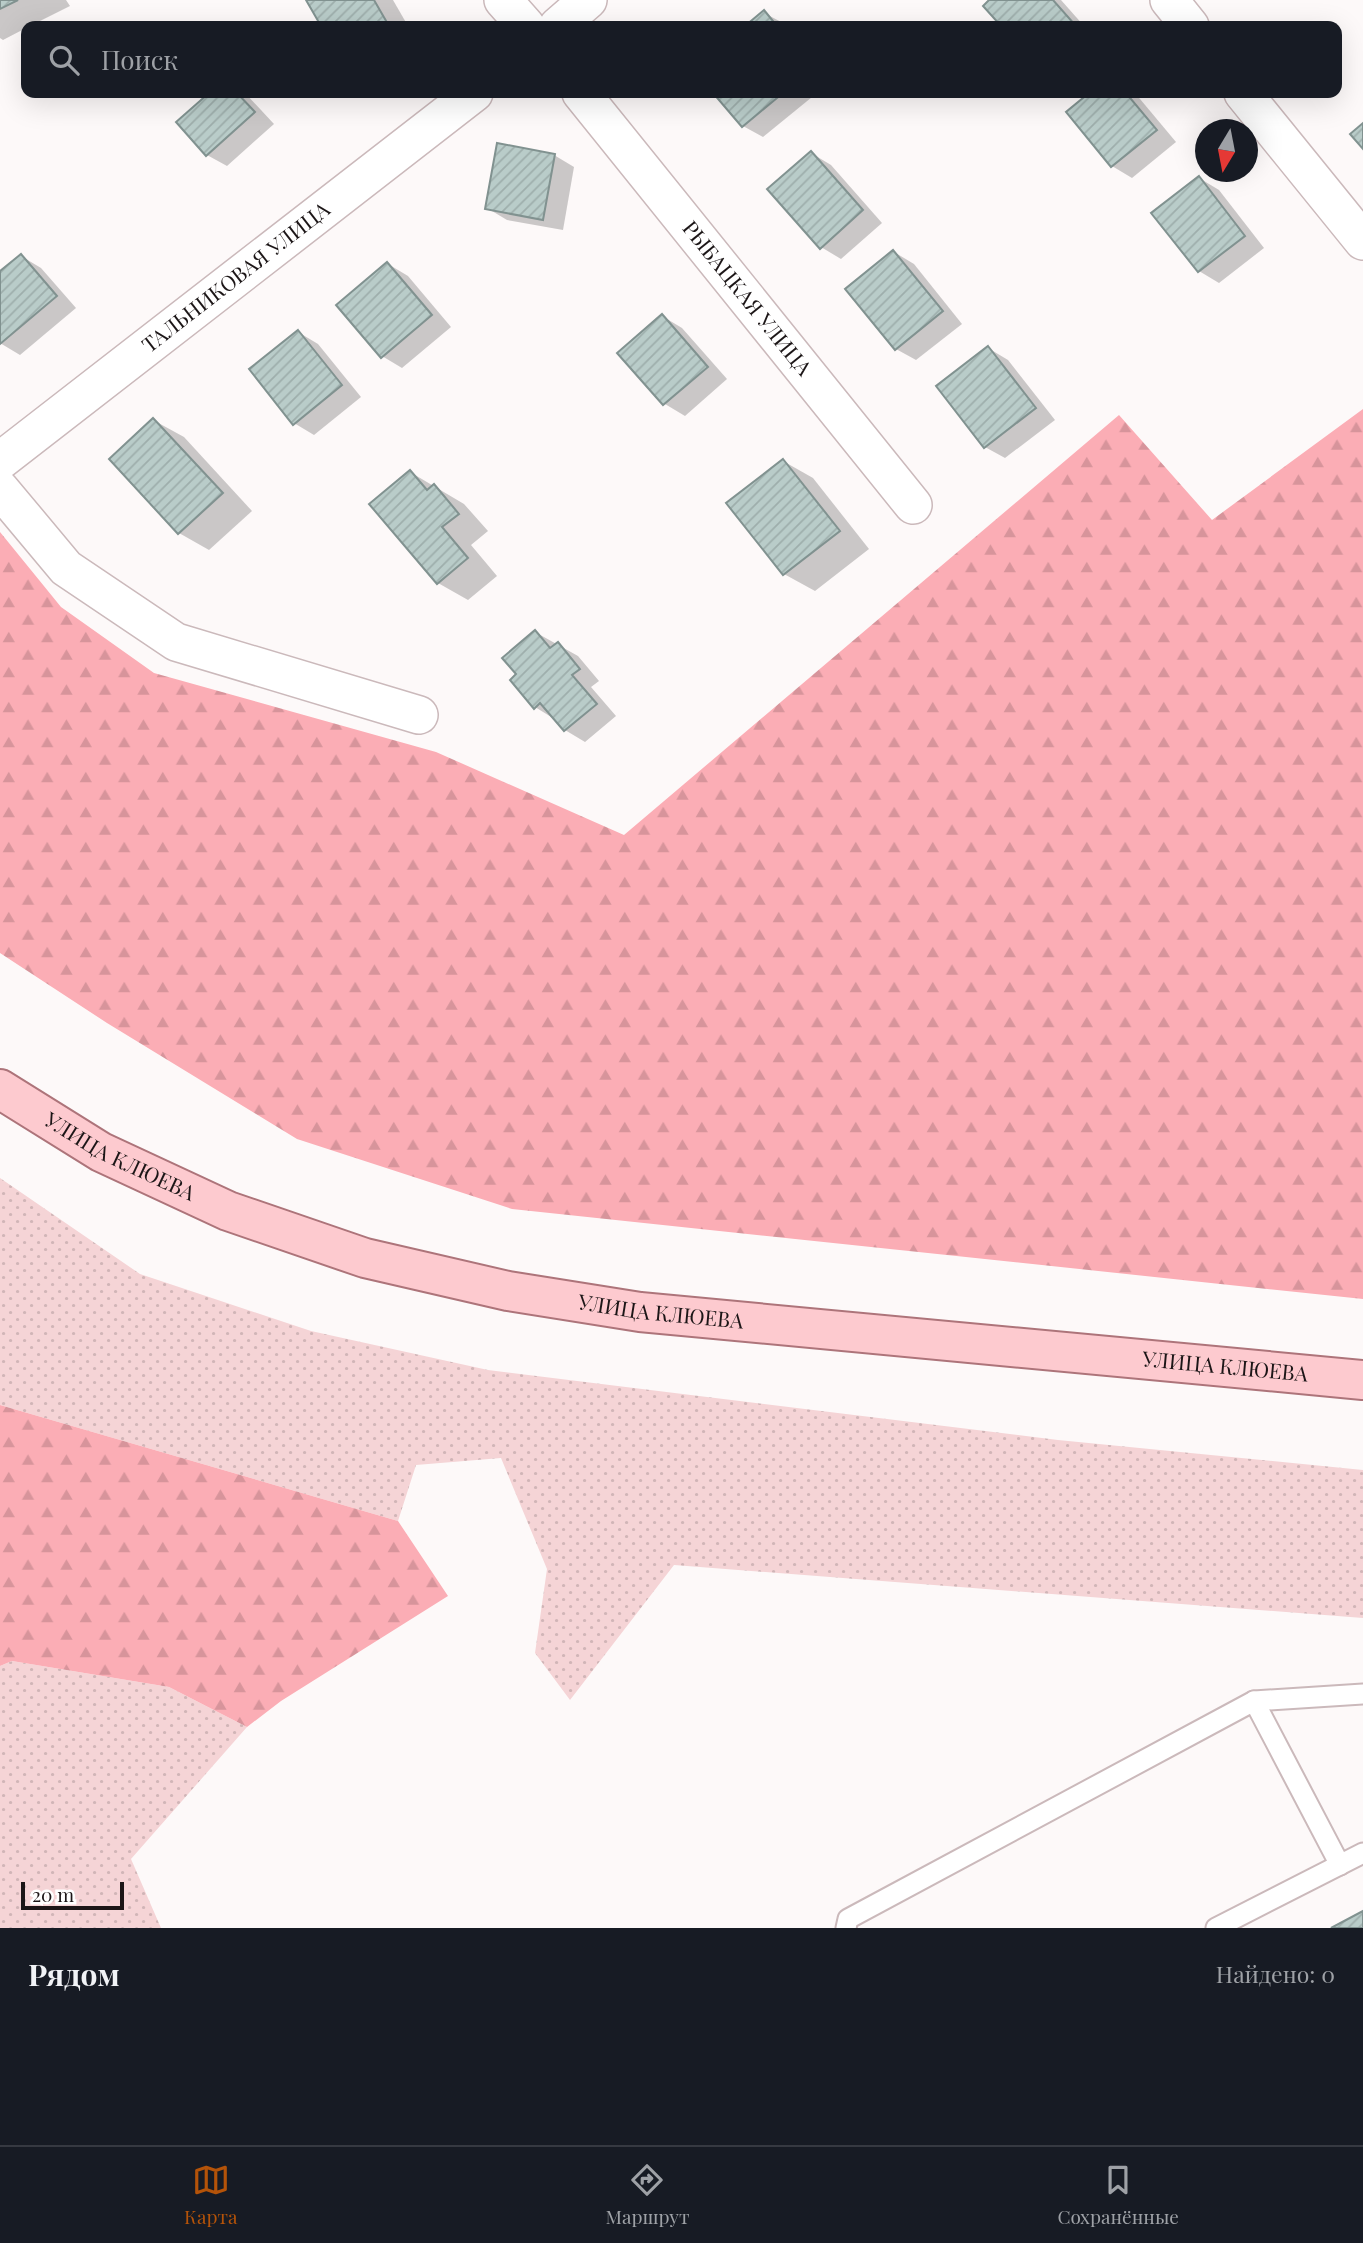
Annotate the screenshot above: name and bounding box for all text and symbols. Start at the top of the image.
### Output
search box [21,21,1342,98]
icon: search [45,41,83,79]
text: Поиск [101,42,178,77]
north arrow [1195,119,1258,182]
street label: ТАЛЬНИКОВАЯ УЛИЦА [135,194,335,358]
street label: РЫБАЦКАЯ УЛИЦА [677,214,820,381]
street label: УЛИЦА КЛЮЕВА [39,1104,201,1206]
street label: УЛИЦА КЛЮЕВА [575,1286,746,1334]
street label: УЛИЦА КЛЮЕВА [1140,1343,1310,1387]
scale bar [21,1879,124,1911]
text: 20 m [32,1881,74,1907]
text: Рядом [28,1954,120,1994]
text: Найдено: 0 [1216,1958,1335,1989]
tab: Карта [184,2161,237,2229]
tab: Маршрут [606,2161,689,2229]
tab: Сохранённые [1058,2161,1179,2229]

